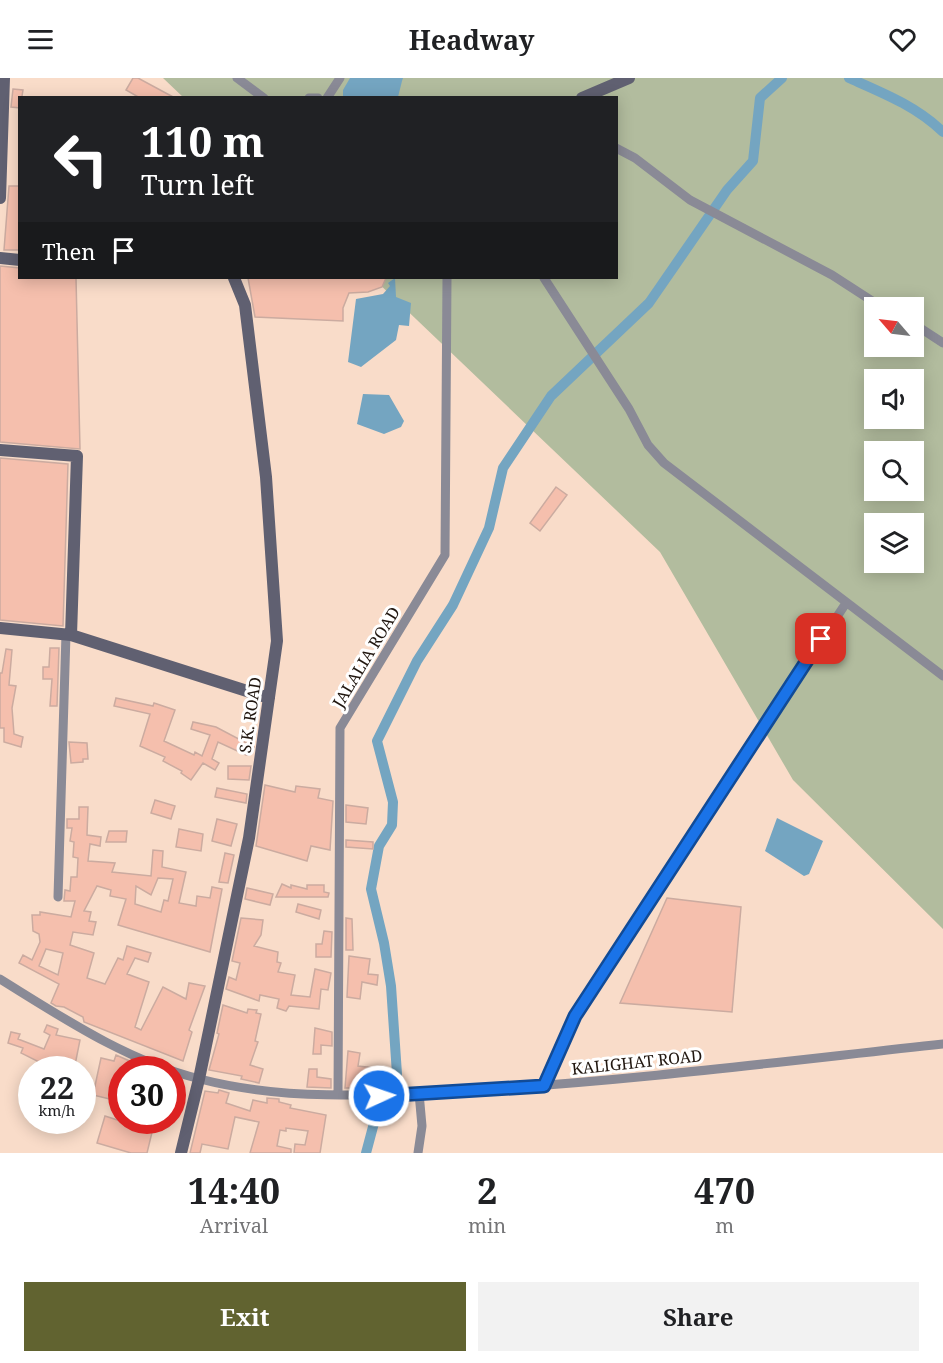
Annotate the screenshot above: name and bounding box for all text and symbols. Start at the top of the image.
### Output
text: Headway [409,21,534,58]
icon: menu [24,23,57,56]
icon: heart [886,23,919,56]
text: 110 m [141,112,265,169]
icon: left [42,120,120,198]
text: Turn left [141,166,254,203]
icon: arrive [107,234,140,267]
text: Then [42,236,95,266]
north arrow [864,297,924,357]
map controls [864,297,924,573]
button: sound [864,369,924,429]
button: search [864,441,924,501]
button: layers [864,513,924,573]
street label: JALALIA ROAD [327,602,405,712]
pin [795,613,846,664]
icon: arrive [804,622,837,655]
street label: S.K. ROAD [234,675,266,755]
street label: KALIGHAT ROAD [571,1044,703,1080]
speed limit sign: 30 [108,1056,186,1134]
position arrow [347,1064,411,1128]
text: 22 [40,1067,74,1108]
text: km/h [39,1100,75,1120]
text: 14:40 [188,1166,280,1215]
text: 2 [477,1166,497,1215]
text: 470 [694,1166,755,1215]
text: Arrival [200,1212,268,1239]
text: min [468,1212,506,1239]
text: m [715,1212,734,1239]
button: Exit [24,1282,466,1351]
button: Share [478,1282,919,1351]

